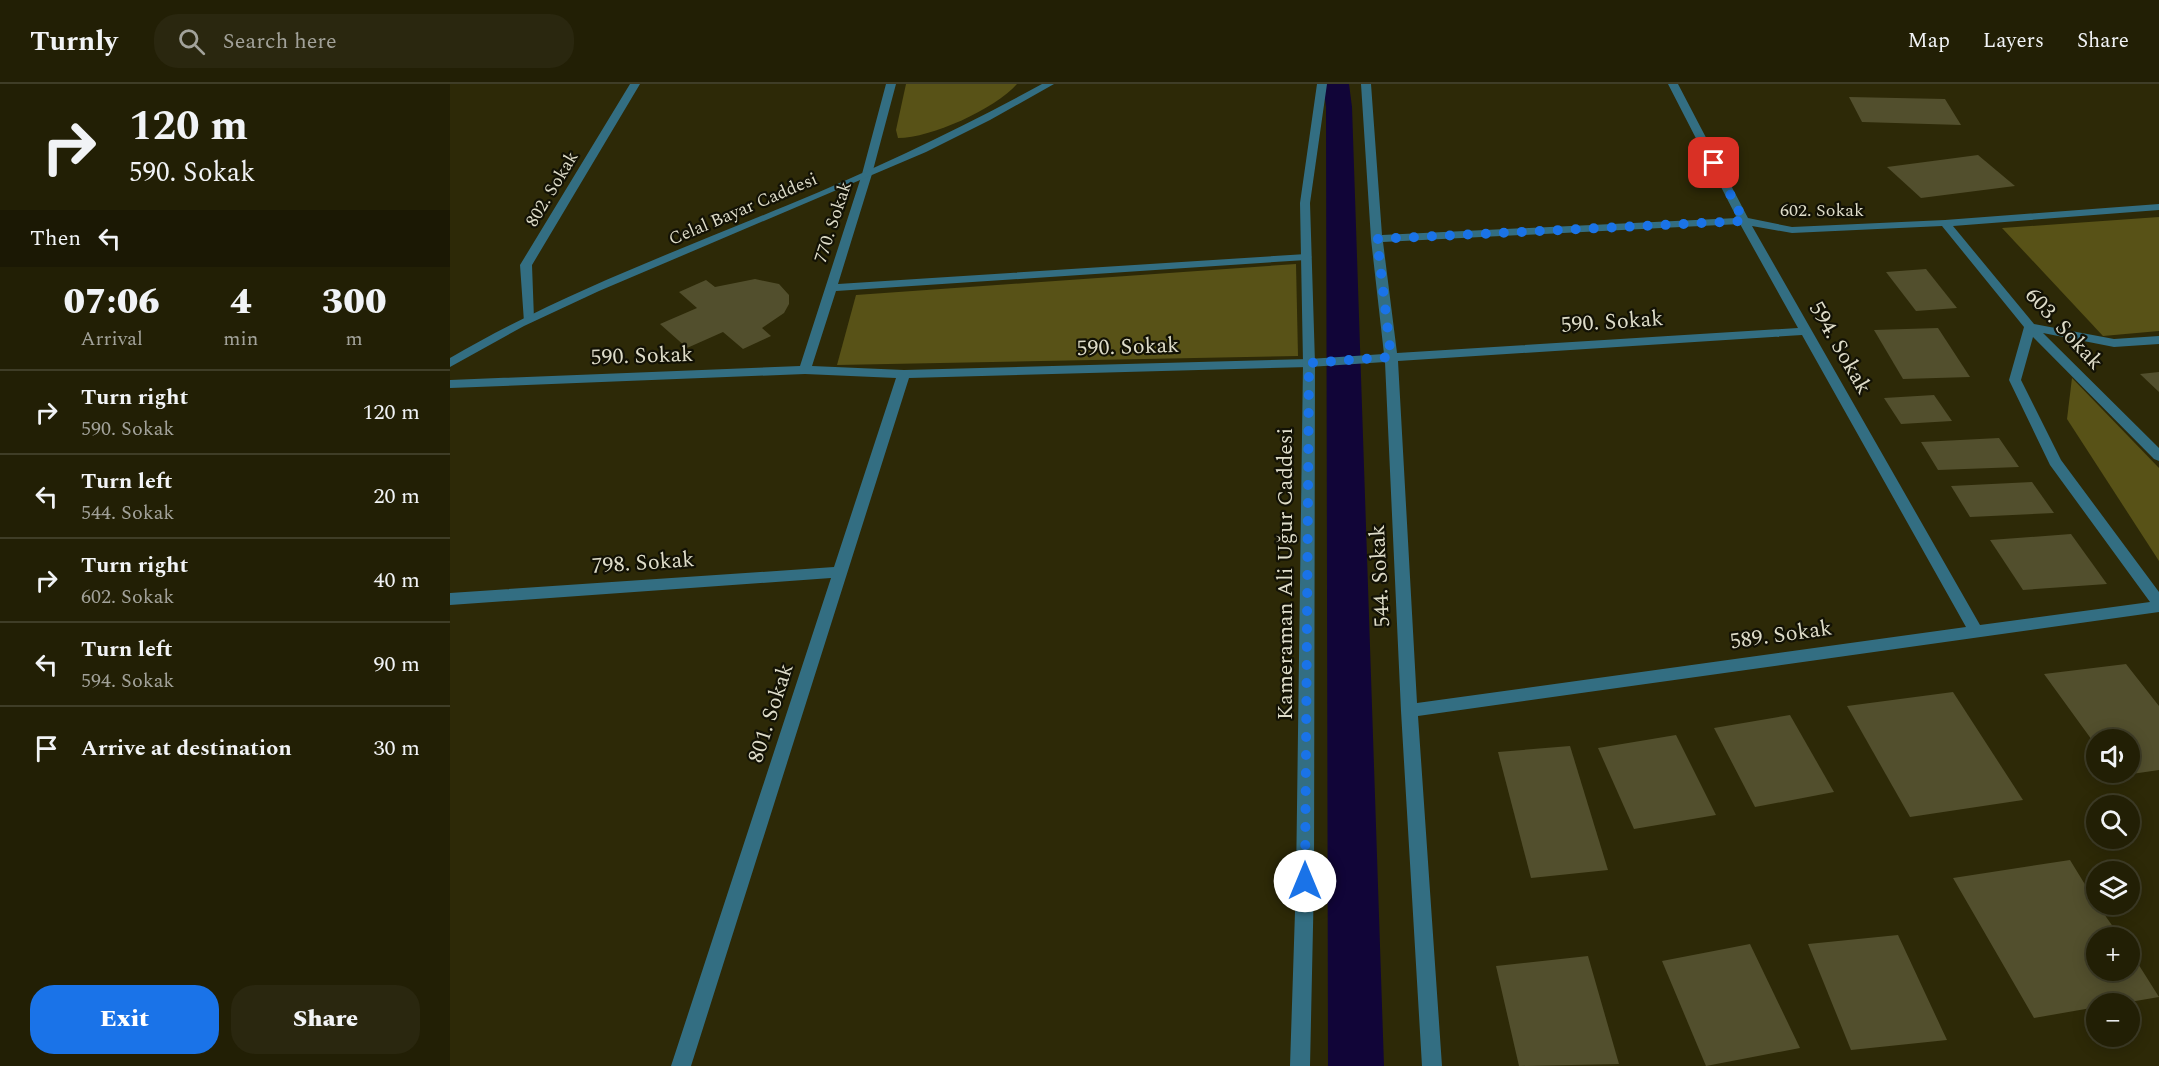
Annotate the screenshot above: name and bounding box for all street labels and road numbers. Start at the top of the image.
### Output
street label: 802. Sokak [519,146,585,232]
street label: Celal Bayar Caddesi [664,165,822,253]
street label: 770. Sokak [807,178,859,266]
street label: 602. Sokak [1780,197,1864,224]
street label: 603. Sokak [2017,280,2111,378]
street label: 594. Sokak [1800,295,1880,401]
street label: 590. Sokak [1560,302,1664,342]
street label: 590. Sokak [1076,329,1180,365]
street label: 590. Sokak [590,338,694,374]
street label: Kameraman Ali Uğur Caddesi [1269,428,1302,720]
street label: 544. Sokak [1361,524,1399,628]
street label: 798. Sokak [591,543,695,583]
street label: 589. Sokak [1728,612,1834,658]
street label: 801. Sokak [739,659,803,767]

